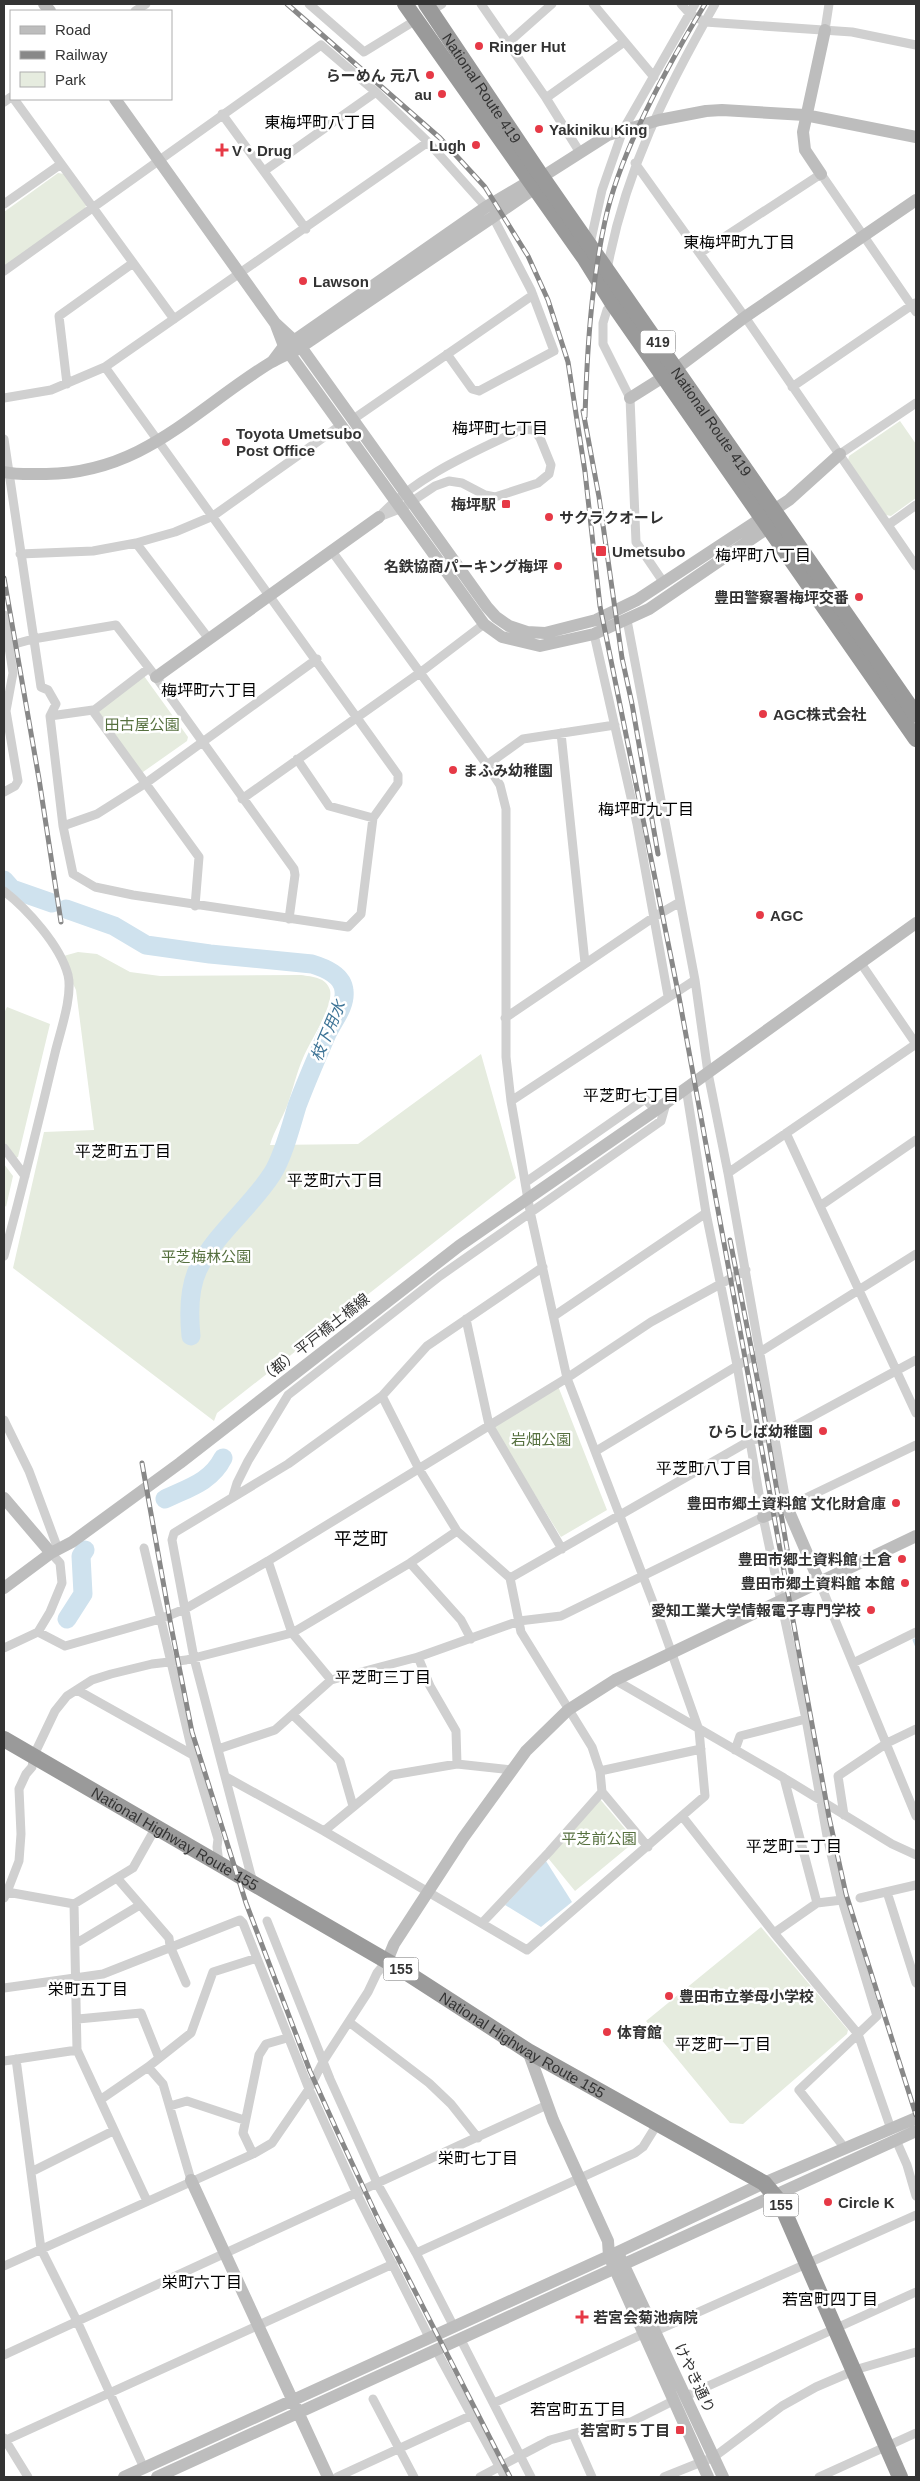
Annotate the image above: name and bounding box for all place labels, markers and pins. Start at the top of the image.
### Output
place label: Ringer Hut [489,38,566,55]
marker: Ringer Hut [473,40,485,52]
place label: らーめん 元八 [326,67,420,84]
marker: らーめん 元八 [424,69,436,81]
place label: au [414,86,432,103]
marker: au [436,88,448,100]
place label: Yakiniku King [549,121,647,138]
marker: Yakiniku King [533,123,545,135]
place label: Lugh [429,137,466,154]
marker: Lugh [470,139,482,151]
place label: V・Drug [232,142,292,159]
marker: V・Drug [216,144,228,156]
place label: Lawson [313,273,369,290]
marker: Lawson [297,275,309,287]
place label: Toyota Umetsubo Post Office [236,425,362,459]
marker: Toyota Umetsubo Post Office [220,436,232,448]
place label: 梅坪駅 [451,496,496,513]
marker: 梅坪駅 [500,498,512,510]
place label: サクラクオーレ [559,509,664,526]
marker: サクラクオーレ [543,511,555,523]
place label: Umetsubo [612,543,685,560]
marker: Umetsubo [594,544,608,558]
place label: 名鉄協商パーキング梅坪 [383,558,548,575]
marker: 名鉄協商パーキング梅坪 [552,560,564,572]
place label: 豊田警察署梅坪交番 [714,589,849,606]
marker: 豊田警察署梅坪交番 [853,591,865,603]
place label: AGC株式会社 [773,706,866,723]
marker: AGC株式会社 [757,708,769,720]
place label: まふみ幼稚園 [463,762,553,779]
marker: まふみ幼稚園 [447,764,459,776]
place label: AGC [770,907,804,924]
marker: AGC [754,909,766,921]
place label: ひらしば幼稚園 [708,1423,813,1440]
marker: ひらしば幼稚園 [817,1425,829,1437]
place label: 豊田市郷土資料館 文化財倉庫 [687,1495,886,1512]
marker: 豊田市郷土資料館 文化財倉庫 [890,1497,902,1509]
place label: 豊田市郷土資料館 土倉 [738,1551,892,1568]
marker: 豊田市郷土資料館 土倉 [896,1553,908,1565]
place label: 豊田市郷土資料館 本館 [741,1575,895,1592]
marker: 豊田市郷土資料館 本館 [899,1577,911,1589]
place label: 愛知工業大学情報電子専門学校 [651,1602,861,1619]
marker: 愛知工業大学情報電子専門学校 [865,1604,877,1616]
place label: 豊田市立挙母小学校 [679,1988,814,2005]
marker: 豊田市立挙母小学校 [663,1990,675,2002]
place label: 体育館 [617,2024,662,2041]
marker: 体育館 [601,2026,613,2038]
place label: Circle K [838,2194,895,2211]
marker: Circle K [822,2196,834,2208]
place label: 若宮会菊池病院 [593,2309,698,2326]
marker: 若宮会菊池病院 [575,2310,589,2324]
place label: 若宮町５丁目 [580,2422,670,2439]
marker: 若宮町５丁目 [674,2424,686,2436]

